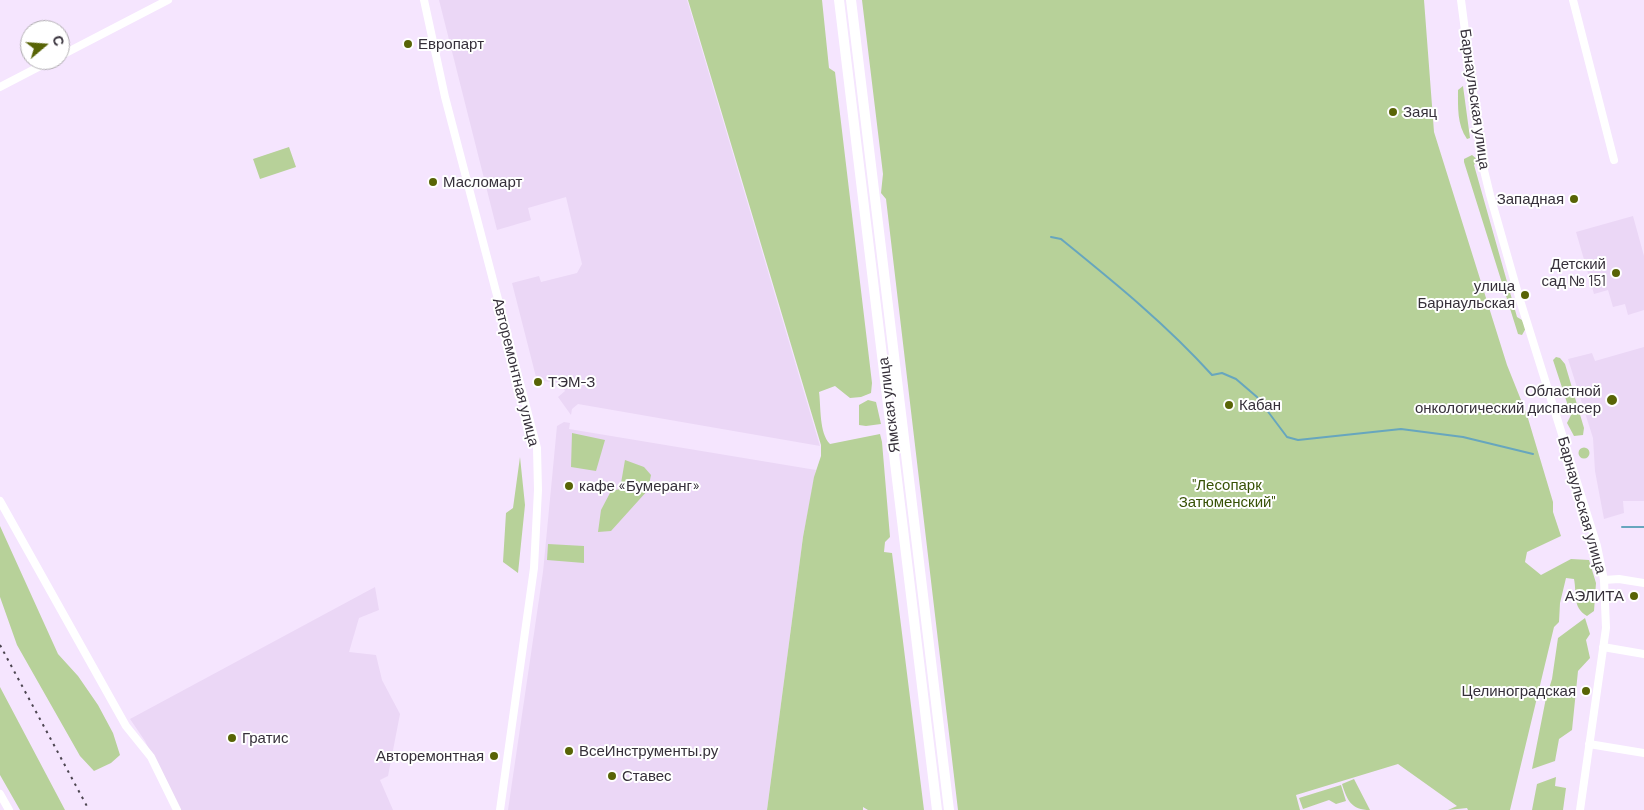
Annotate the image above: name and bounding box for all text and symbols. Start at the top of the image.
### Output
north arrow [20,20,70,70]
street label: Барнаульская улица [1456,28,1494,170]
text: С [49,33,68,48]
place label: Европарт [418,35,484,53]
marker: Европарт [402,38,414,50]
place label: Заяц [1403,103,1437,121]
marker: Заяц [1387,106,1399,118]
place label: Масломарт [443,173,522,191]
marker: Масломарт [427,176,439,188]
place label: Западная [1497,190,1564,208]
marker: Западная [1568,193,1580,205]
place label: Детский сад № 151 [1542,255,1606,290]
marker: Детский сад № 151 [1610,267,1622,279]
place label: улица Барнаульская [1417,277,1515,312]
marker: улица Барнаульская [1519,289,1531,301]
street label: Авторемонтная улица [489,296,543,448]
street label: Ямская улица [874,356,904,454]
place label: ТЭМ-З [548,373,595,391]
marker: ТЭМ-З [532,376,544,388]
place label: Областной онкологический диспансер [1415,382,1601,417]
marker: Областной онкологический диспансер [1605,393,1619,407]
place label: Кабан [1239,396,1281,414]
marker: Кабан [1223,399,1235,411]
street label: Барнаульская улица [1554,434,1610,576]
park label: "Лесопарк Затюменский" [1179,476,1275,511]
place label: кафе «Бумеранг» [579,477,700,495]
marker: кафе «Бумеранг» [563,480,575,492]
place label: АЭЛИТА [1565,587,1624,605]
marker: АЭЛИТА [1628,590,1640,602]
place label: Целиноградская [1462,682,1576,700]
marker: Целиноградская [1580,685,1592,697]
place label: Гратис [242,729,288,747]
marker: Гратис [226,732,238,744]
place label: ВсеИнструменты.ру [579,742,718,760]
marker: ВсеИнструменты.ру [563,745,575,757]
place label: Авторемонтная [376,747,484,765]
marker: Авторемонтная [488,750,500,762]
place label: Ставес [622,767,672,785]
marker: Ставес [606,770,618,782]

